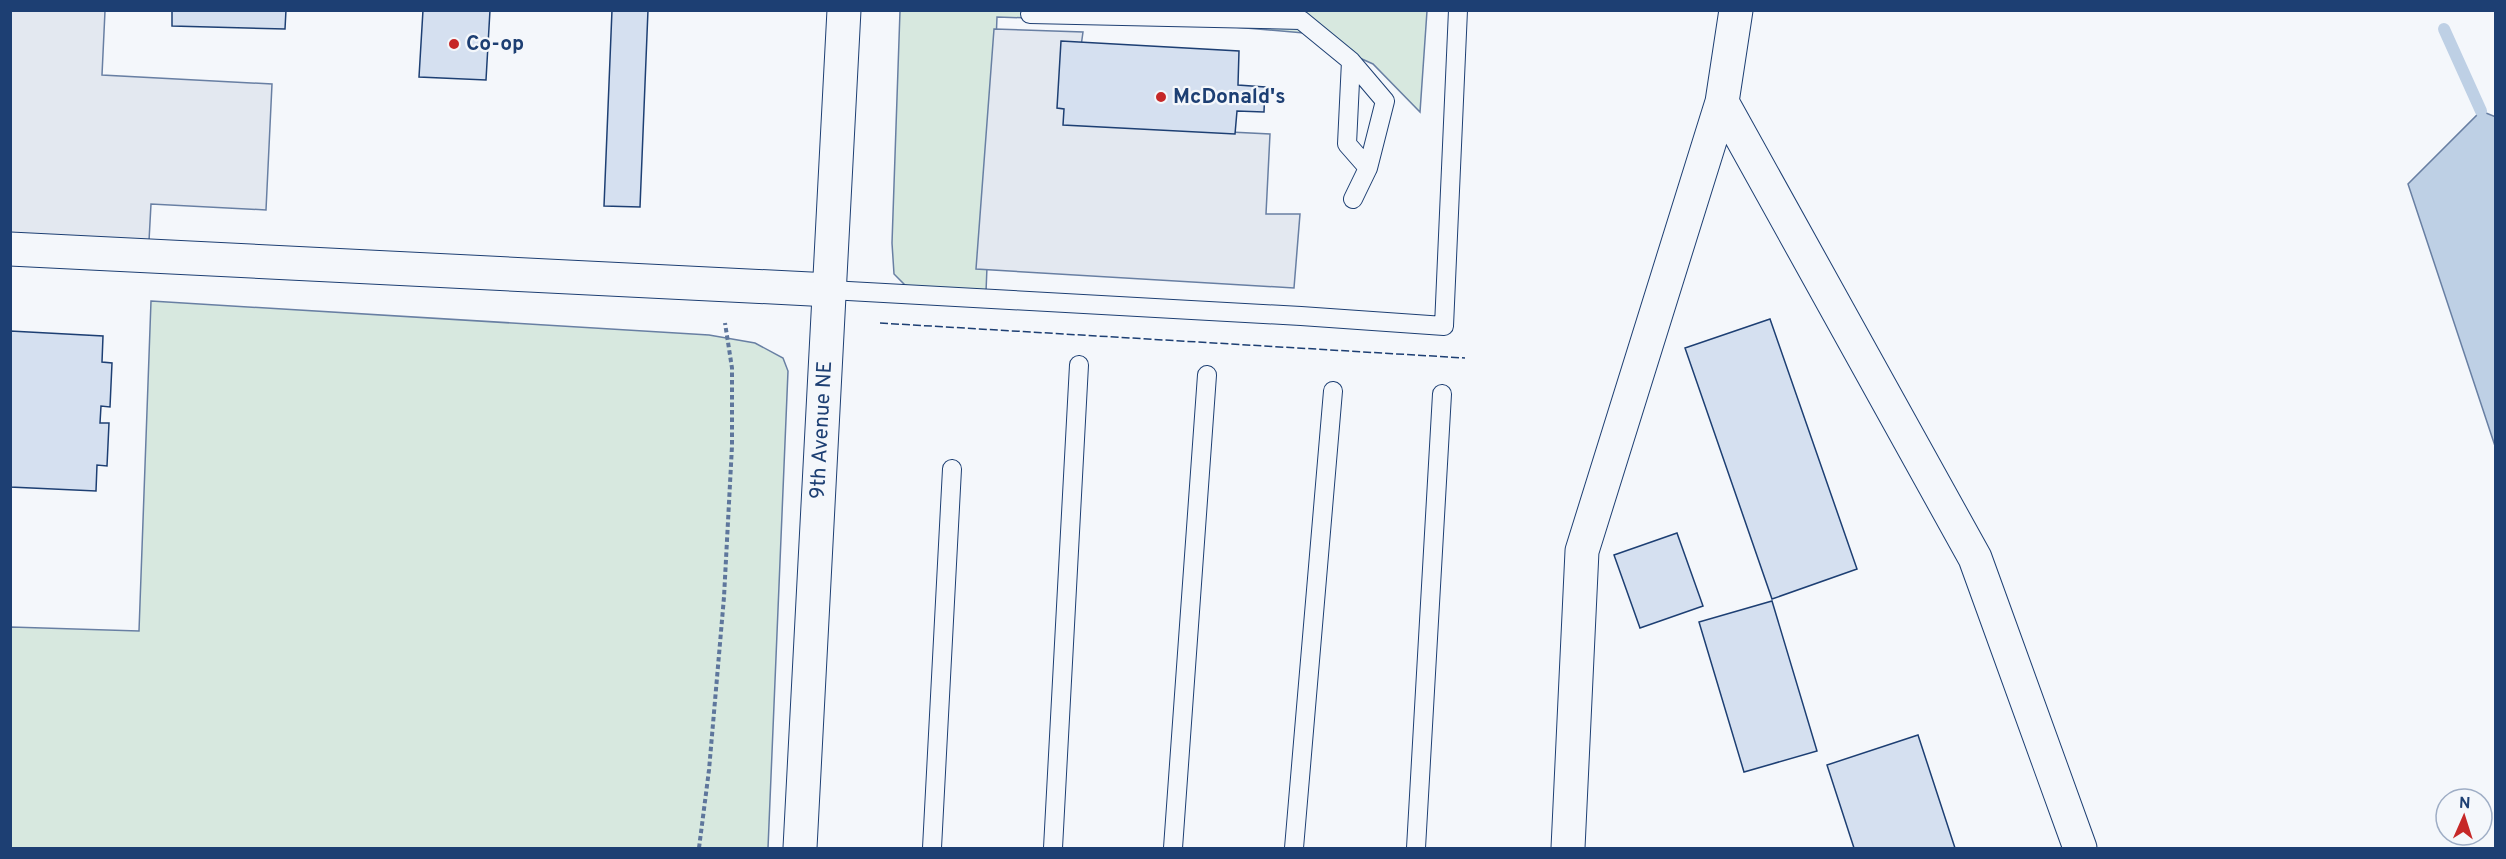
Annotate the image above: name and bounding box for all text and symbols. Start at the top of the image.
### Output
place label: Co-op [466,31,524,58]
marker: Co-op [447,37,461,51]
place label: McDonald's [1173,84,1286,111]
marker: McDonald's [1154,90,1168,104]
street label: 9th Avenue NE [805,360,839,500]
north arrow [2434,787,2494,847]
text: N [2458,794,2471,814]

